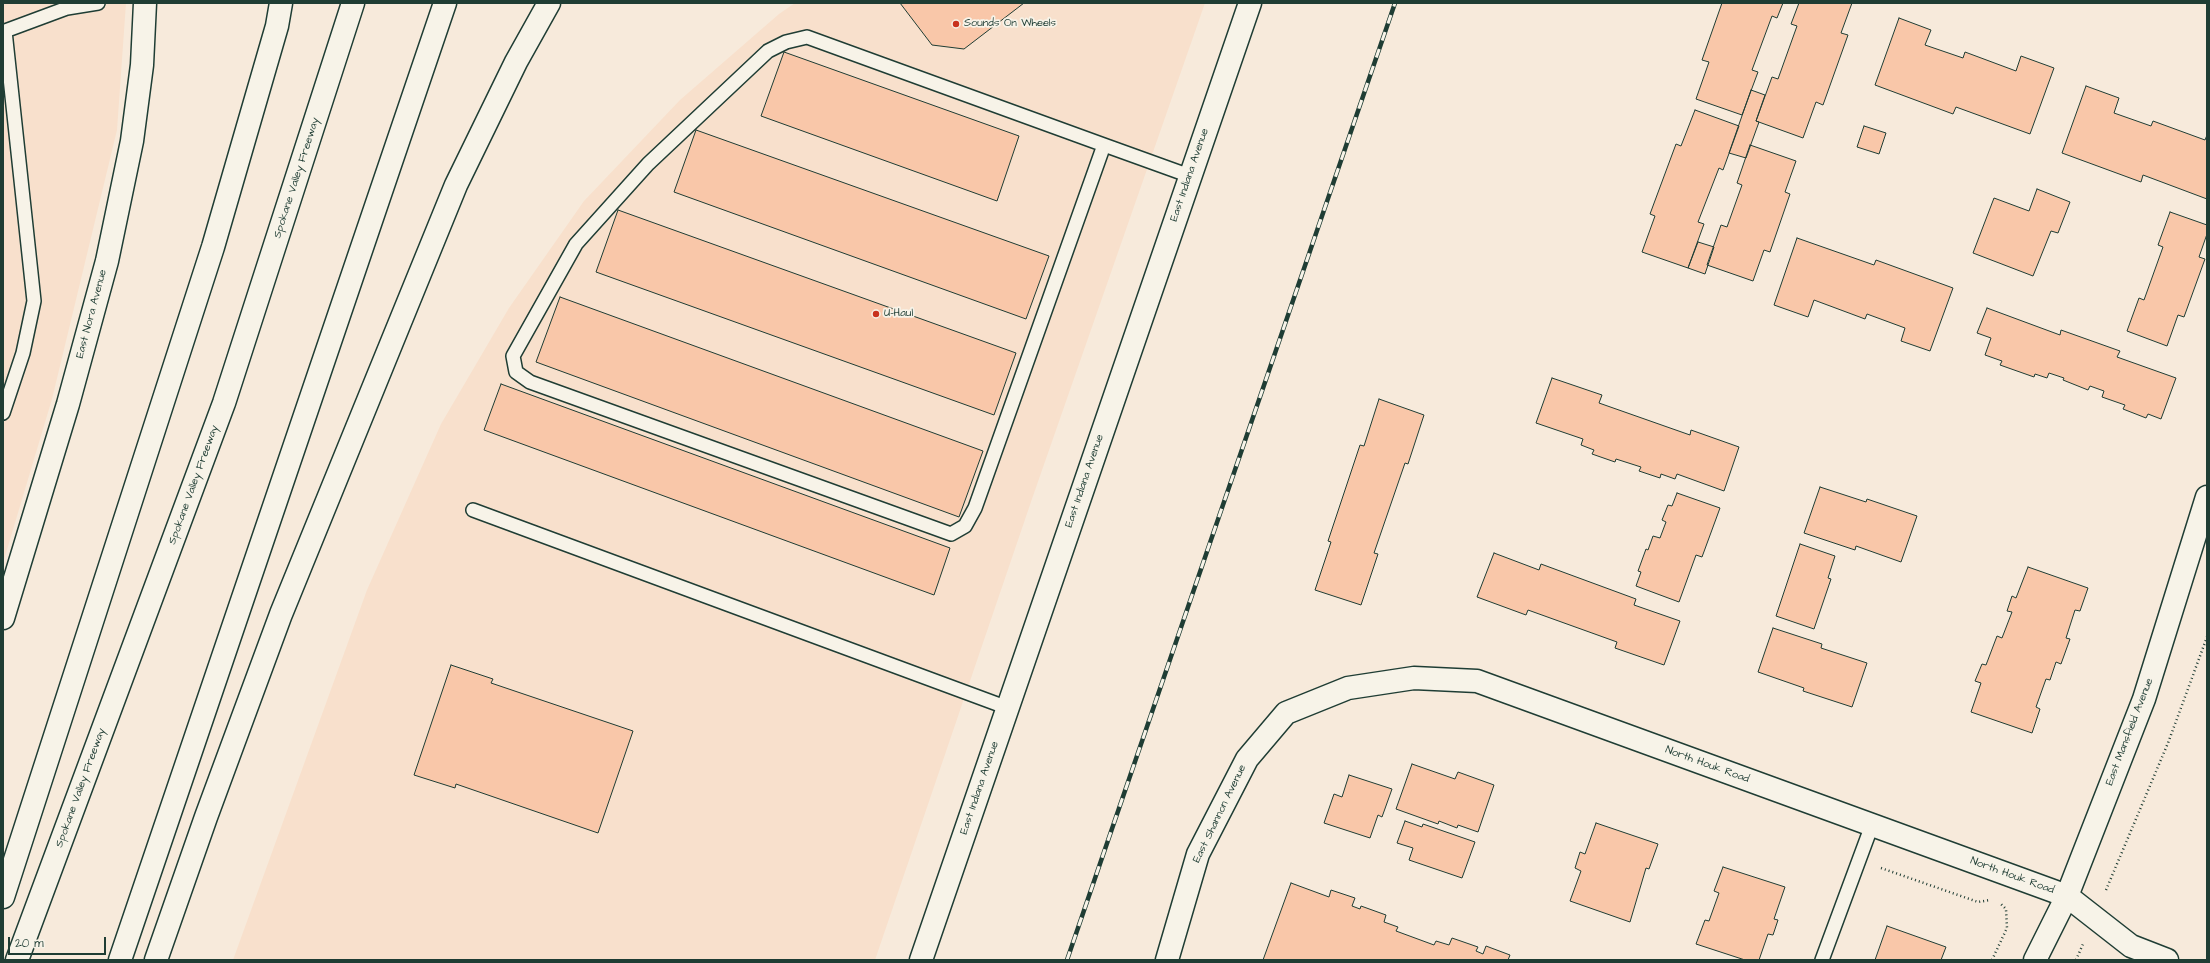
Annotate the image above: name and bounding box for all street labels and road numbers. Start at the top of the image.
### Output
street label: Spokane Valley Freeway [271,116,323,240]
street label: East Indiana Avenue [1168,127,1212,223]
street label: East Nora Avenue [74,268,110,360]
street label: Spokane Valley Freeway [166,424,222,546]
street label: East Indiana Avenue [1063,433,1107,529]
street label: East Mansfield Avenue [2103,676,2157,788]
street label: Spokane Valley Freeway [53,727,109,849]
street label: East Indiana Avenue [958,740,1002,836]
street label: North Houk Road [1663,744,1751,786]
street label: East Shannon Avenue [1191,763,1249,865]
street label: North Houk Road [1968,855,2056,897]

